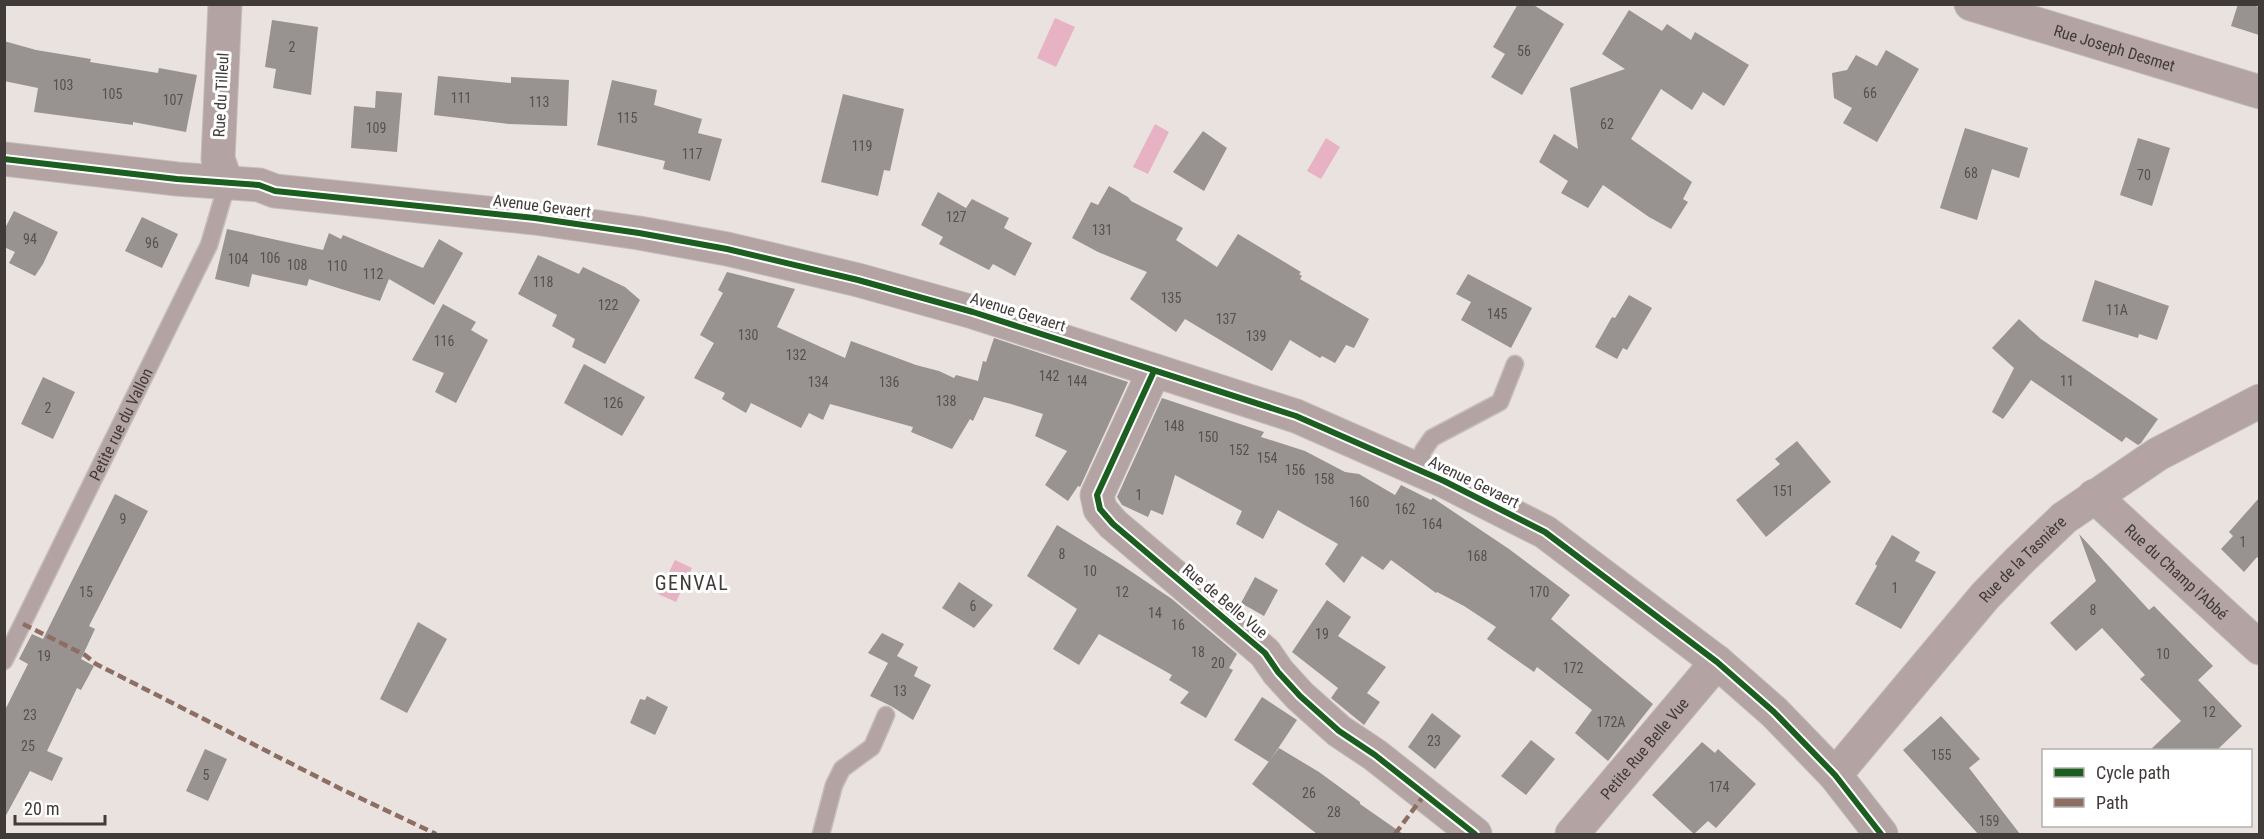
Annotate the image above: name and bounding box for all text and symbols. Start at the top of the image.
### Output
street label: Rue Joseph Desmet [2052,20,2178,75]
house number: 2 [289,39,296,55]
house number: 56 [1517,43,1531,59]
street label: Rue du Tilleul [209,52,233,138]
house number: 103 [53,77,73,93]
house number: 66 [1863,85,1877,101]
house number: 105 [102,86,122,102]
house number: 111 [451,90,471,106]
house number: 107 [163,92,183,108]
house number: 113 [529,94,549,110]
house number: 115 [617,110,637,126]
house number: 62 [1600,116,1614,132]
house number: 109 [366,120,386,136]
house number: 119 [852,138,872,154]
house number: 117 [682,146,702,162]
house number: 68 [1964,165,1978,181]
house number: 70 [2137,167,2151,183]
street label: Avenue Gevaert [492,191,592,221]
house number: 127 [946,209,966,225]
house number: 131 [1092,222,1112,238]
house number: 94 [23,231,37,247]
house number: 96 [145,235,159,251]
house number: 106 [260,250,280,266]
house number: 104 [228,251,248,267]
house number: 108 [287,257,307,273]
house number: 110 [327,258,347,274]
house number: 112 [363,266,383,282]
house number: 118 [533,274,553,290]
street label: Avenue Gevaert [968,289,1068,336]
house number: 135 [1161,290,1181,306]
house number: 122 [598,297,618,313]
house number: 11A [2106,302,2128,318]
house number: 145 [1487,306,1507,322]
house number: 137 [1216,311,1236,327]
house number: 130 [738,327,758,343]
house number: 139 [1246,328,1266,344]
house number: 116 [434,333,454,349]
house number: 132 [786,347,806,363]
street label: Petite rue du Vallon [85,365,156,484]
house number: 142 [1039,368,1059,384]
house number: 144 [1067,373,1087,389]
house number: 11 [2060,373,2074,389]
house number: 134 [808,374,828,390]
house number: 136 [879,374,899,390]
house number: 138 [936,393,956,409]
house number: 126 [603,395,623,411]
house number: 2 [45,400,52,416]
house number: 148 [1164,418,1184,434]
house number: 150 [1198,429,1218,445]
house number: 152 [1229,442,1249,458]
house number: 154 [1257,450,1277,466]
street label: Avenue Gevaert [1426,452,1523,512]
house number: 156 [1285,462,1305,478]
house number: 158 [1314,471,1334,487]
house number: 151 [1773,483,1793,499]
house number: 1 [1136,487,1142,503]
house number: 160 [1349,494,1369,510]
house number: 162 [1395,501,1415,517]
house number: 9 [120,511,126,527]
street label: Rue de la Tasnière [1975,512,2070,606]
house number: 164 [1422,516,1442,532]
street label: Rue du Champ l'Abbé [2121,520,2232,624]
house number: 1 [2240,534,2246,550]
house number: 8 [1059,546,1066,562]
house number: 168 [1467,548,1487,564]
street label: Rue de Belle Vue [1179,560,1271,642]
house number: 10 [1083,563,1097,579]
district label: GENVAL [655,571,729,595]
house number: 1 [1892,580,1898,596]
house number: 15 [79,584,93,600]
house number: 12 [1115,584,1129,600]
house number: 170 [1529,584,1549,600]
house number: 6 [970,598,977,614]
house number: 8 [2090,602,2097,618]
house number: 14 [1148,605,1162,621]
house number: 16 [1171,617,1185,633]
house number: 19 [1315,626,1329,642]
house number: 18 [1191,644,1205,660]
house number: 10 [2156,646,2170,662]
house number: 19 [37,648,51,664]
house number: 20 [1211,655,1225,671]
house number: 172 [1563,660,1583,676]
house number: 13 [893,683,907,699]
street label: Petite Rue Belle Vue [1596,694,1692,803]
house number: 12 [2202,704,2216,720]
house number: 23 [23,707,37,723]
house number: 172A [1597,714,1625,730]
house number: 23 [1427,733,1441,749]
house number: 25 [21,738,35,754]
house number: 155 [1931,747,1951,763]
legend [2042,749,2252,827]
text: Cycle path [2096,762,2170,783]
house number: 5 [203,767,210,783]
house number: 174 [1709,779,1729,795]
house number: 26 [1302,785,1316,801]
scale bar [15,788,105,826]
text: Path [2096,792,2129,813]
text: 20 m [24,798,59,819]
house number: 28 [1327,804,1341,820]
house number: 159 [1979,813,1999,829]

